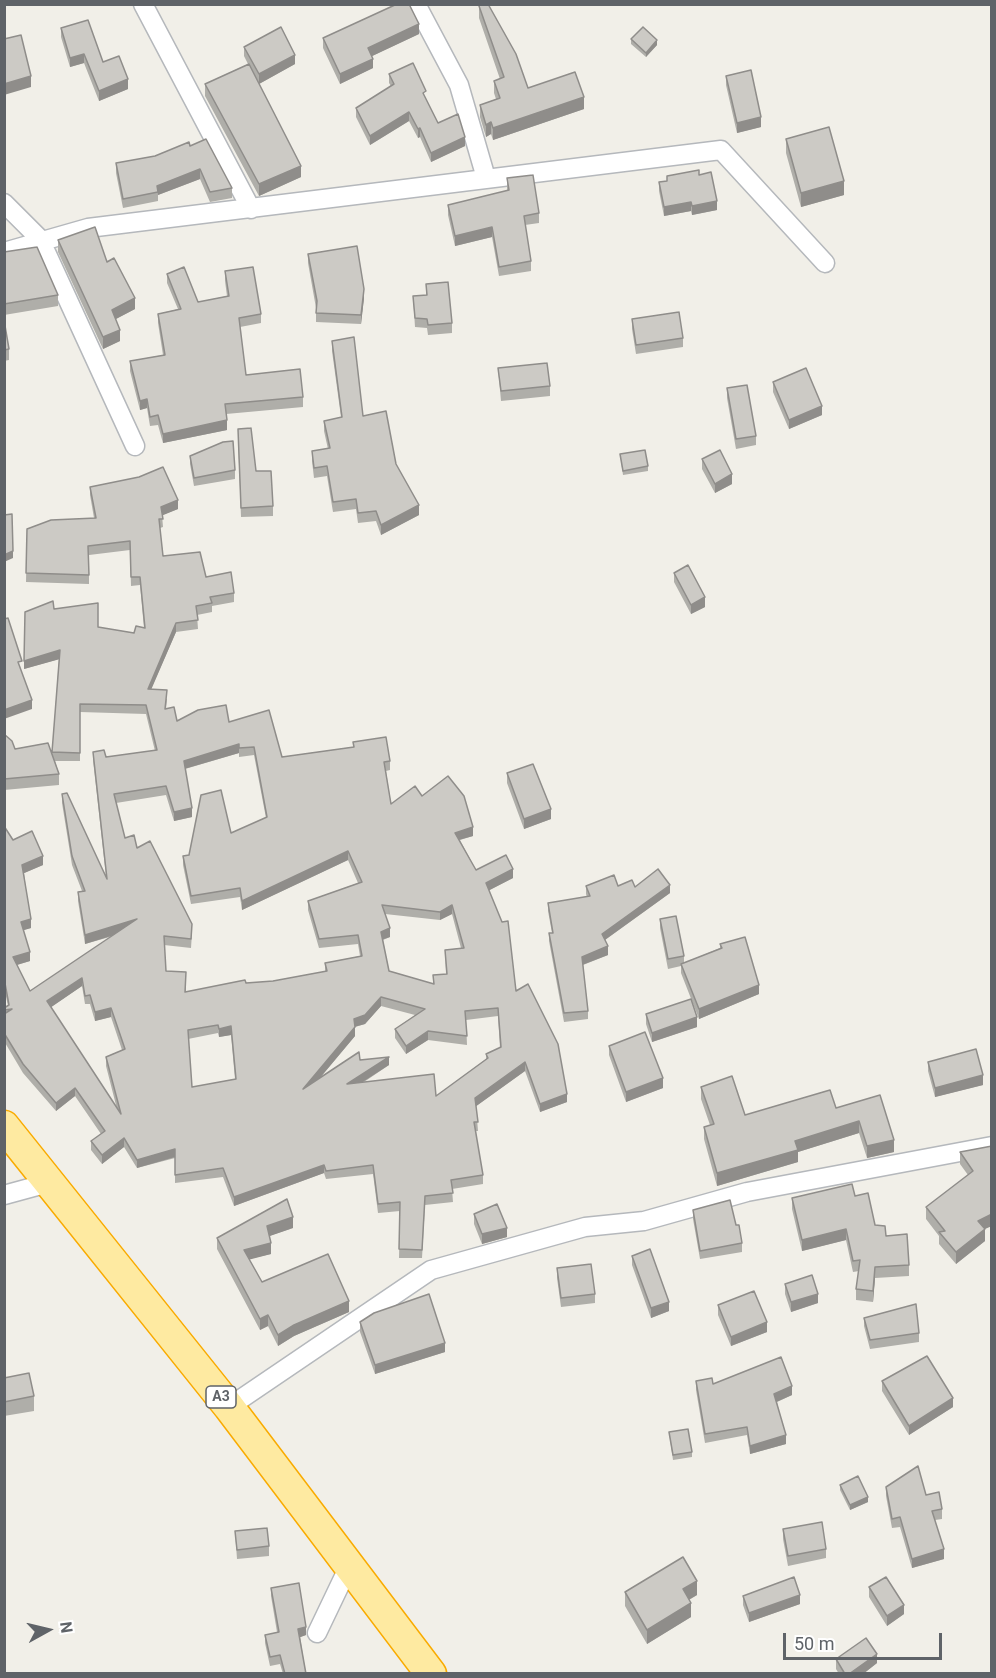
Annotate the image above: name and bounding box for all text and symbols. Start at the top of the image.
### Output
road number: A3 [206,1386,236,1408]
north arrow [18,1600,78,1660]
text: N [56,1621,77,1634]
scale bar [786,1621,945,1659]
text: 50 m [794,1633,834,1654]

